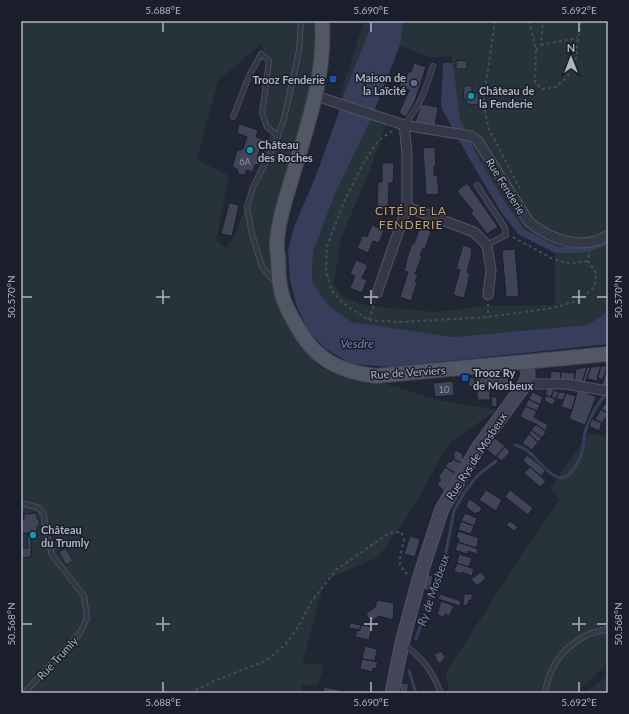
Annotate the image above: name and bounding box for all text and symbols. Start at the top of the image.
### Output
text: 5.688°E [145,4,181,16]
text: 5.690°E [353,4,389,16]
text: 5.692°E [561,4,597,16]
north arrow [551,38,591,78]
text: N [567,41,575,54]
place label: Maison de la Laïcité [355,71,406,97]
place label: Trooz Fenderie [253,73,325,86]
marker: Trooz Fenderie [328,74,338,84]
marker: Maison de la Laïcité [409,78,419,88]
place label: Château de la Fenderie [479,84,535,110]
marker: Château de la Fenderie [466,91,476,101]
place label: Château des Roches [258,138,313,164]
marker: Château des Roches [245,145,255,155]
house number: 6A [239,156,252,167]
street label: Rue Fenderie [484,156,528,217]
district label: CITÉ DE LA FENDERIE [375,203,447,232]
text: 50.570°N [5,275,17,319]
text: 50.570°N [612,275,624,319]
water label: Vesdre [340,336,374,351]
street label: Rue de Verviers [370,363,446,381]
place label: Trooz Ry de Mosbeux [473,366,533,392]
marker: Trooz Ry de Mosbeux [460,373,470,383]
house number: 10 [439,384,449,395]
street label: Rue Rys de Mosbeux [443,410,509,502]
place label: Château du Trumly [41,523,90,549]
marker: Château du Trumly [28,530,38,540]
water label: Ry de Mosbeux [414,552,452,628]
text: 50.568°N [5,602,17,646]
text: 50.568°N [612,602,624,646]
street label: Rue Trumly [34,634,80,682]
text: 5.688°E [145,696,181,708]
text: 5.690°E [353,696,389,708]
text: 5.692°E [561,696,597,708]

